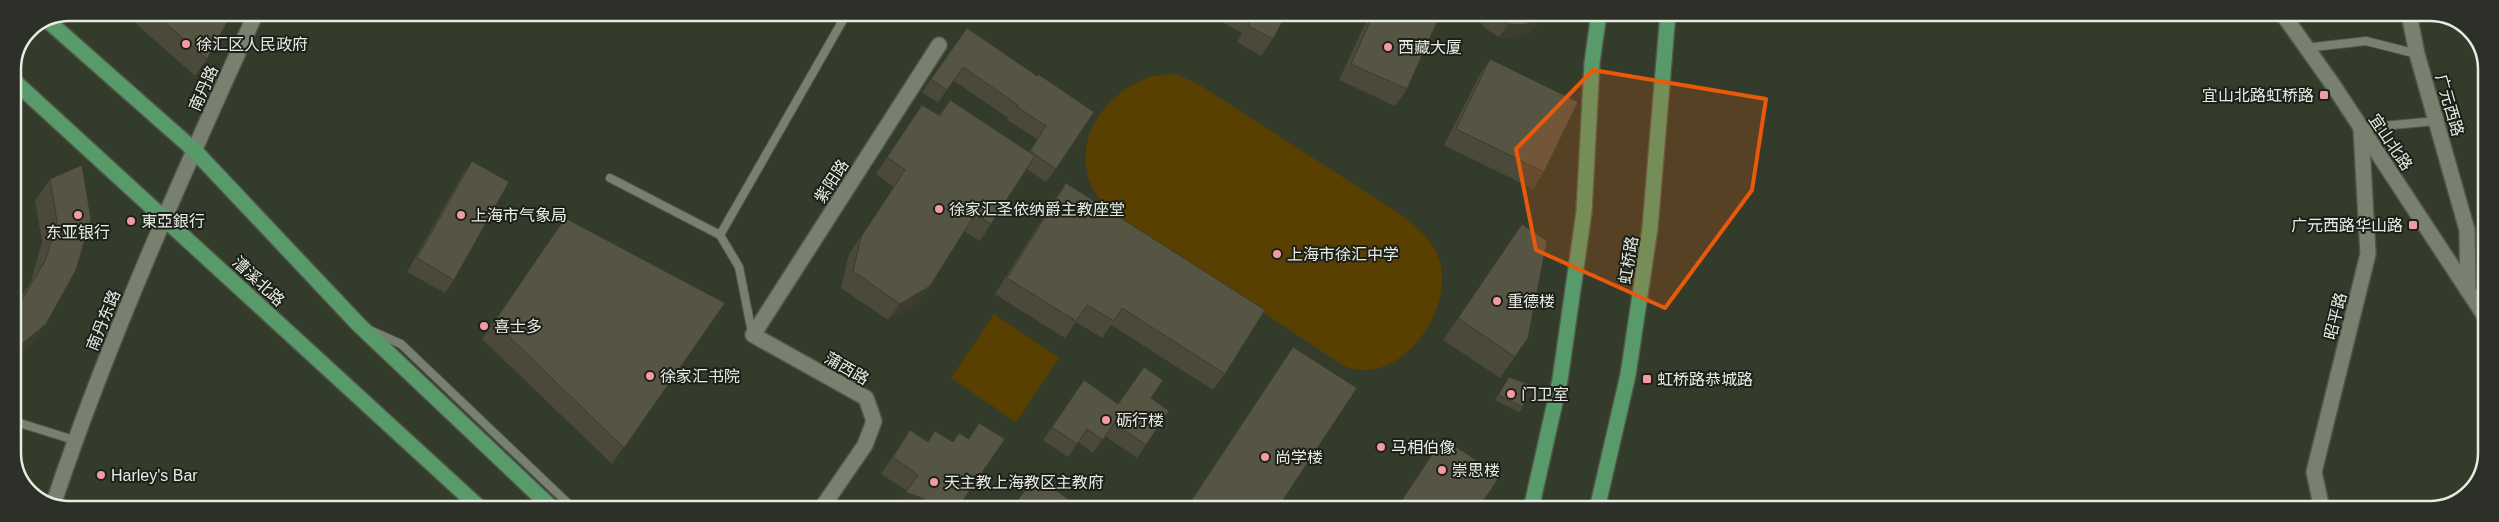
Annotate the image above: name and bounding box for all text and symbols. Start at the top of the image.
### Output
place label: 徐汇区人民政府 [196,36,308,53]
marker: 徐汇区人民政府 [180,38,192,50]
place label: 西藏大厦 [1398,39,1462,56]
marker: 西藏大厦 [1382,41,1394,53]
street label: 南丹路 [186,63,221,114]
street label: 广元西路 [2433,72,2467,138]
place label: 宜山北路虹桥路 [2202,87,2314,104]
marker: 宜山北路虹桥路 [2318,89,2330,101]
street label: 宜山北路 [2366,111,2416,174]
street label: 紫阳路 [811,157,852,206]
place label: 徐家汇圣依纳爵主教座堂 [949,201,1125,218]
marker: 徐家汇圣依纳爵主教座堂 [933,203,945,215]
place label: 上海市气象局 [471,206,567,224]
marker: 东亚银行 [72,209,84,221]
marker: 上海市气象局 [455,209,467,221]
place label: 東亞銀行 [141,213,205,230]
marker: 東亞銀行 [125,215,137,227]
place label: 广元西路华山路 [2291,217,2403,234]
marker: 广元西路华山路 [2407,219,2419,231]
place label: 东亚银行 [46,224,110,241]
street label: 虹桥路 [1616,235,1641,285]
place label: 上海市徐汇中学 [1287,246,1399,263]
marker: 上海市徐汇中学 [1271,248,1283,260]
street label: 漕溪北路 [229,253,288,309]
street label: 南丹东路 [84,287,123,353]
street label: 昭平路 [2321,291,2350,341]
place label: 重德楼 [1507,293,1555,310]
marker: 重德楼 [1491,295,1503,307]
place label: 喜士多 [494,318,542,335]
marker: 喜士多 [478,320,490,332]
street label: 蒲西路 [822,349,872,388]
place label: 徐家汇书院 [660,368,740,385]
marker: 徐家汇书院 [644,370,656,382]
place label: 虹桥路恭城路 [1657,371,1753,388]
marker: 虹桥路恭城路 [1641,373,1653,385]
place label: 门卫室 [1521,386,1569,403]
marker: 门卫室 [1505,388,1517,400]
place label: 砺行楼 [1116,412,1164,429]
marker: 砺行楼 [1100,414,1112,426]
place label: 马相伯像 [1391,439,1455,456]
marker: 马相伯像 [1375,441,1387,453]
place label: 尚学楼 [1275,449,1323,466]
marker: 尚学楼 [1259,451,1271,463]
place label: 崇思楼 [1452,462,1500,479]
marker: 崇思楼 [1436,464,1448,476]
place label: Harley's Bar [111,467,198,484]
marker: Harley's Bar [95,469,107,481]
place label: 天主教上海教区主教府 [944,474,1104,491]
marker: 天主教上海教区主教府 [928,476,940,488]

